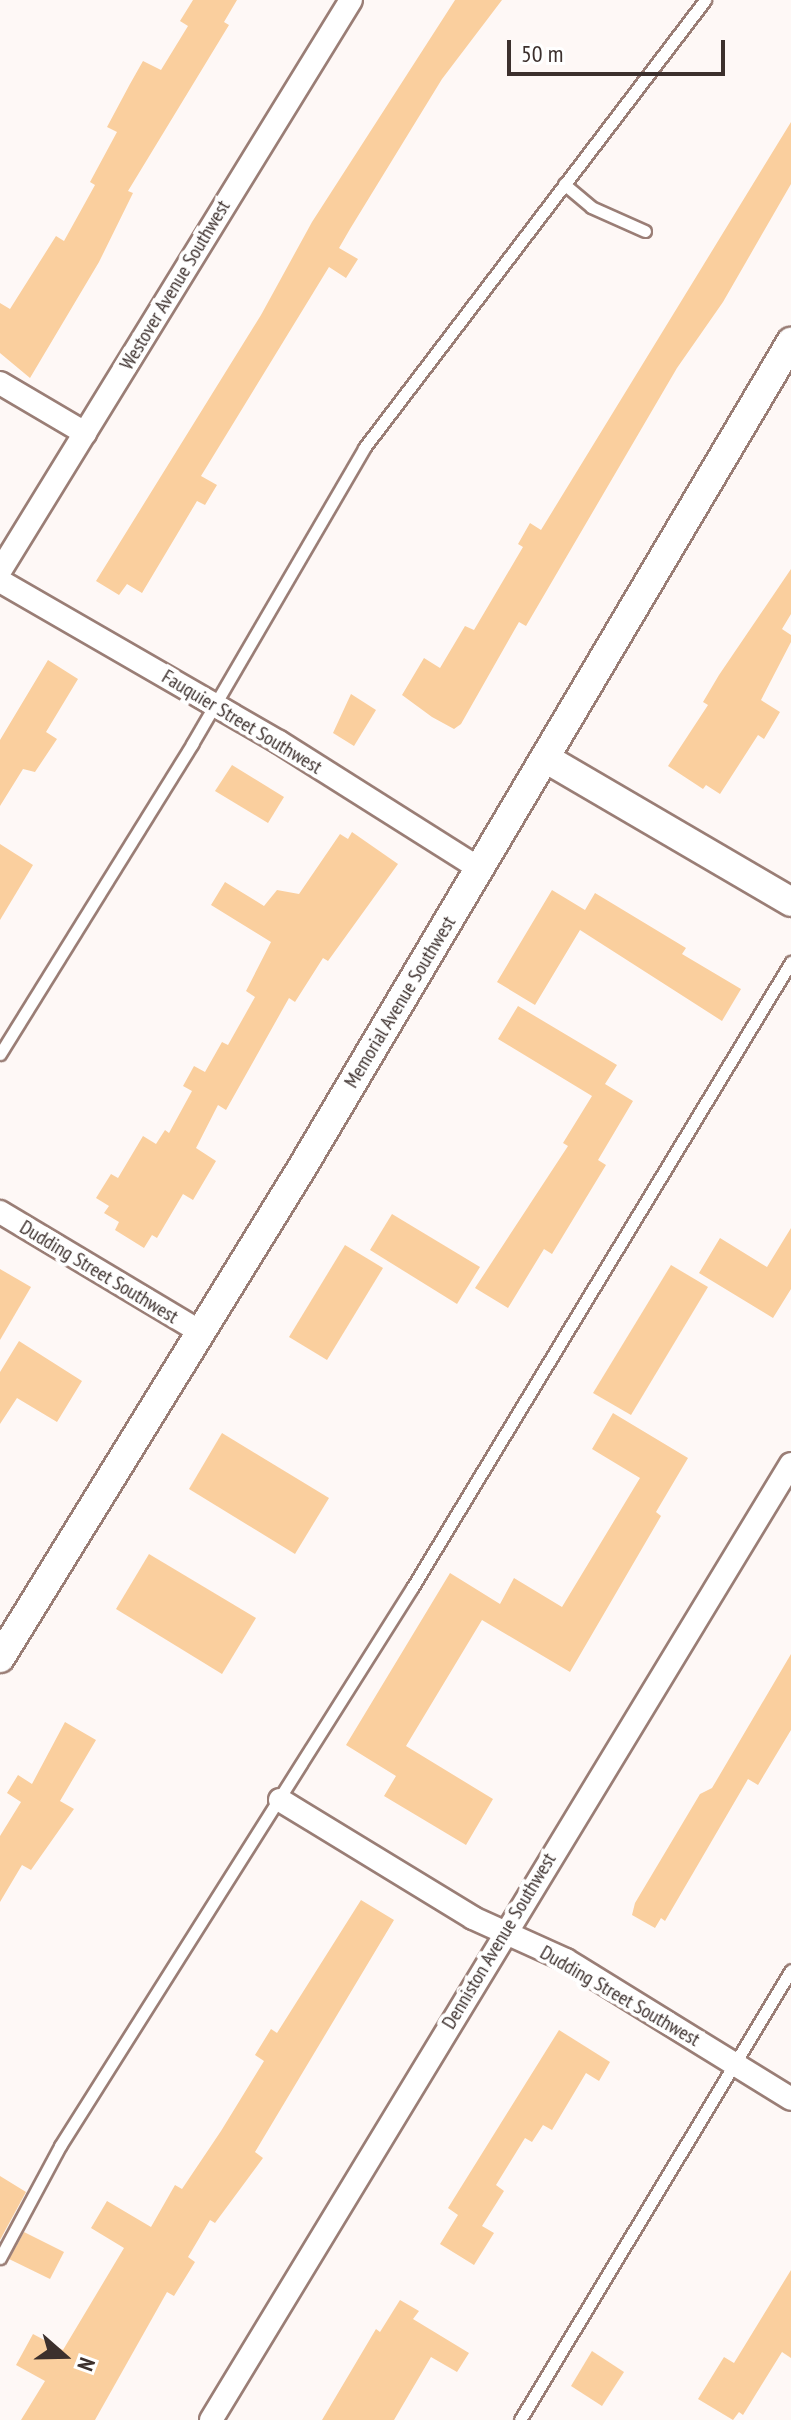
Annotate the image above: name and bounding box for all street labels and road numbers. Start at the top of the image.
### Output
street label: Westover Avenue Southwest [115,196,235,374]
street label: Fauquier Street Southwest [158,665,326,779]
street label: Memorial Avenue Southwest [339,912,461,1092]
street label: Dudding Street Southwest [15,1215,183,1329]
street label: Denniston Avenue Southwest [437,1848,561,2034]
street label: Dudding Street Southwest [536,1940,704,2052]

